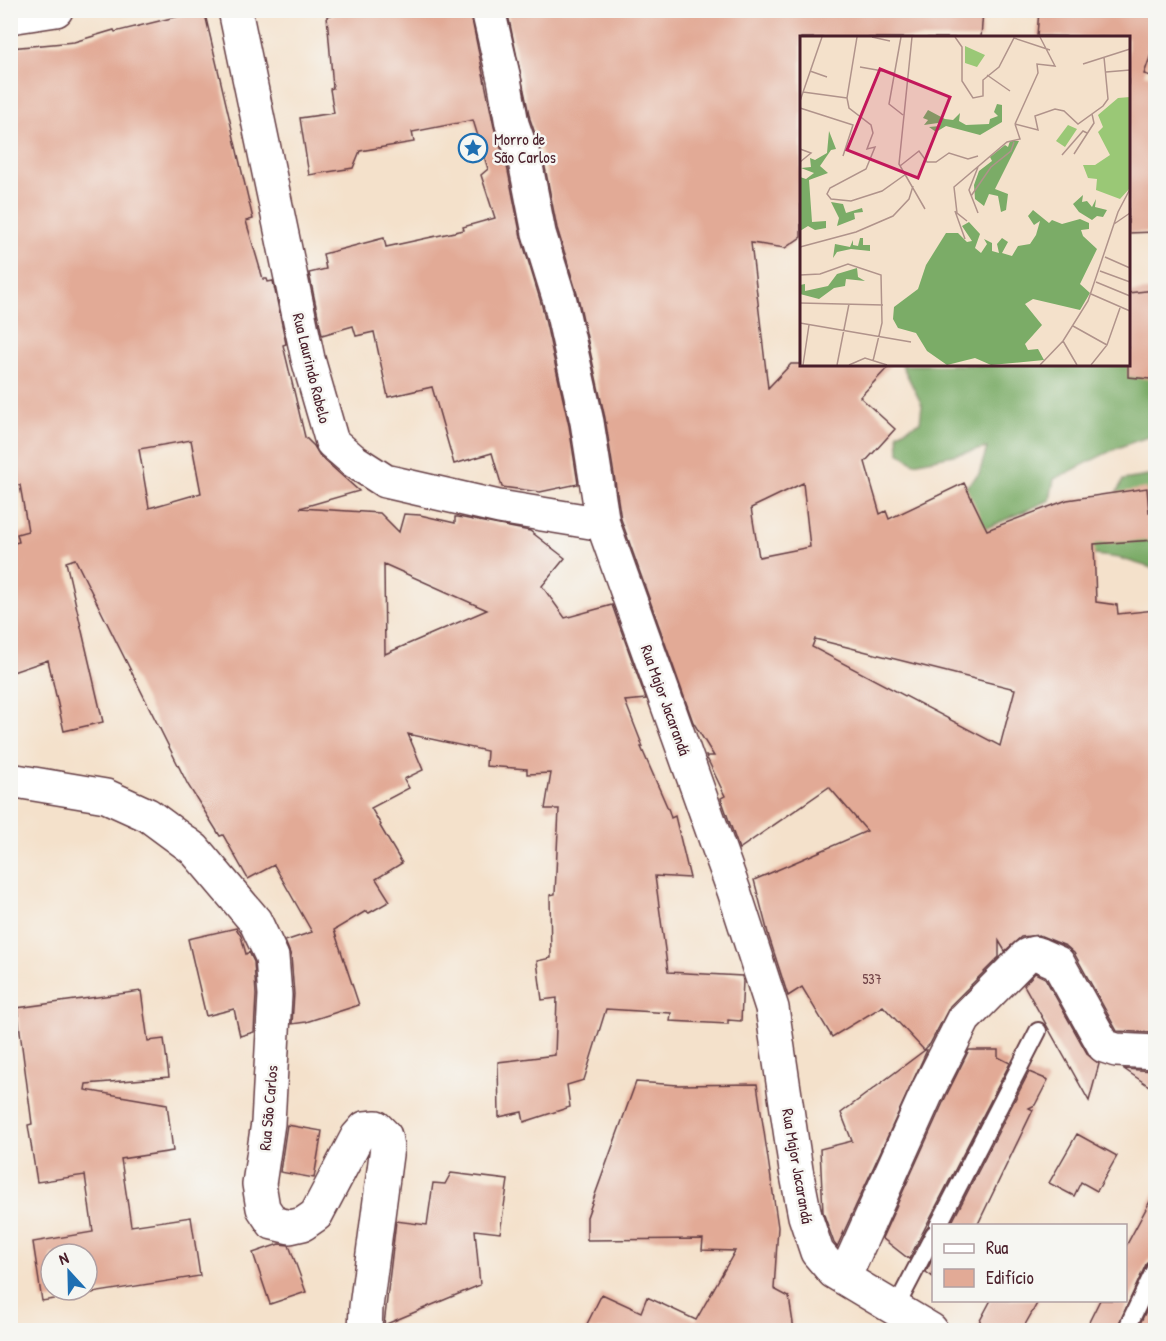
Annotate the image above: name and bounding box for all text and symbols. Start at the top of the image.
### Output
inset map [800,36,1130,366]
place label: Morro de São Carlos [494,128,556,168]
place icon: Morro de São Carlos [457,132,489,164]
street label: Rua Laurindo Rabelo [288,311,336,426]
street label: Rua Major Jacarandá [636,642,696,758]
house number: 537 [862,969,882,988]
street label: Rua São Carlos [253,1064,283,1152]
street label: Rua Major Jacarandá [777,1107,819,1225]
legend [932,1224,1127,1302]
text: Rua [986,1235,1008,1260]
north arrow [39,1242,99,1302]
text: N [55,1246,72,1270]
text: Edifício [986,1265,1034,1290]

